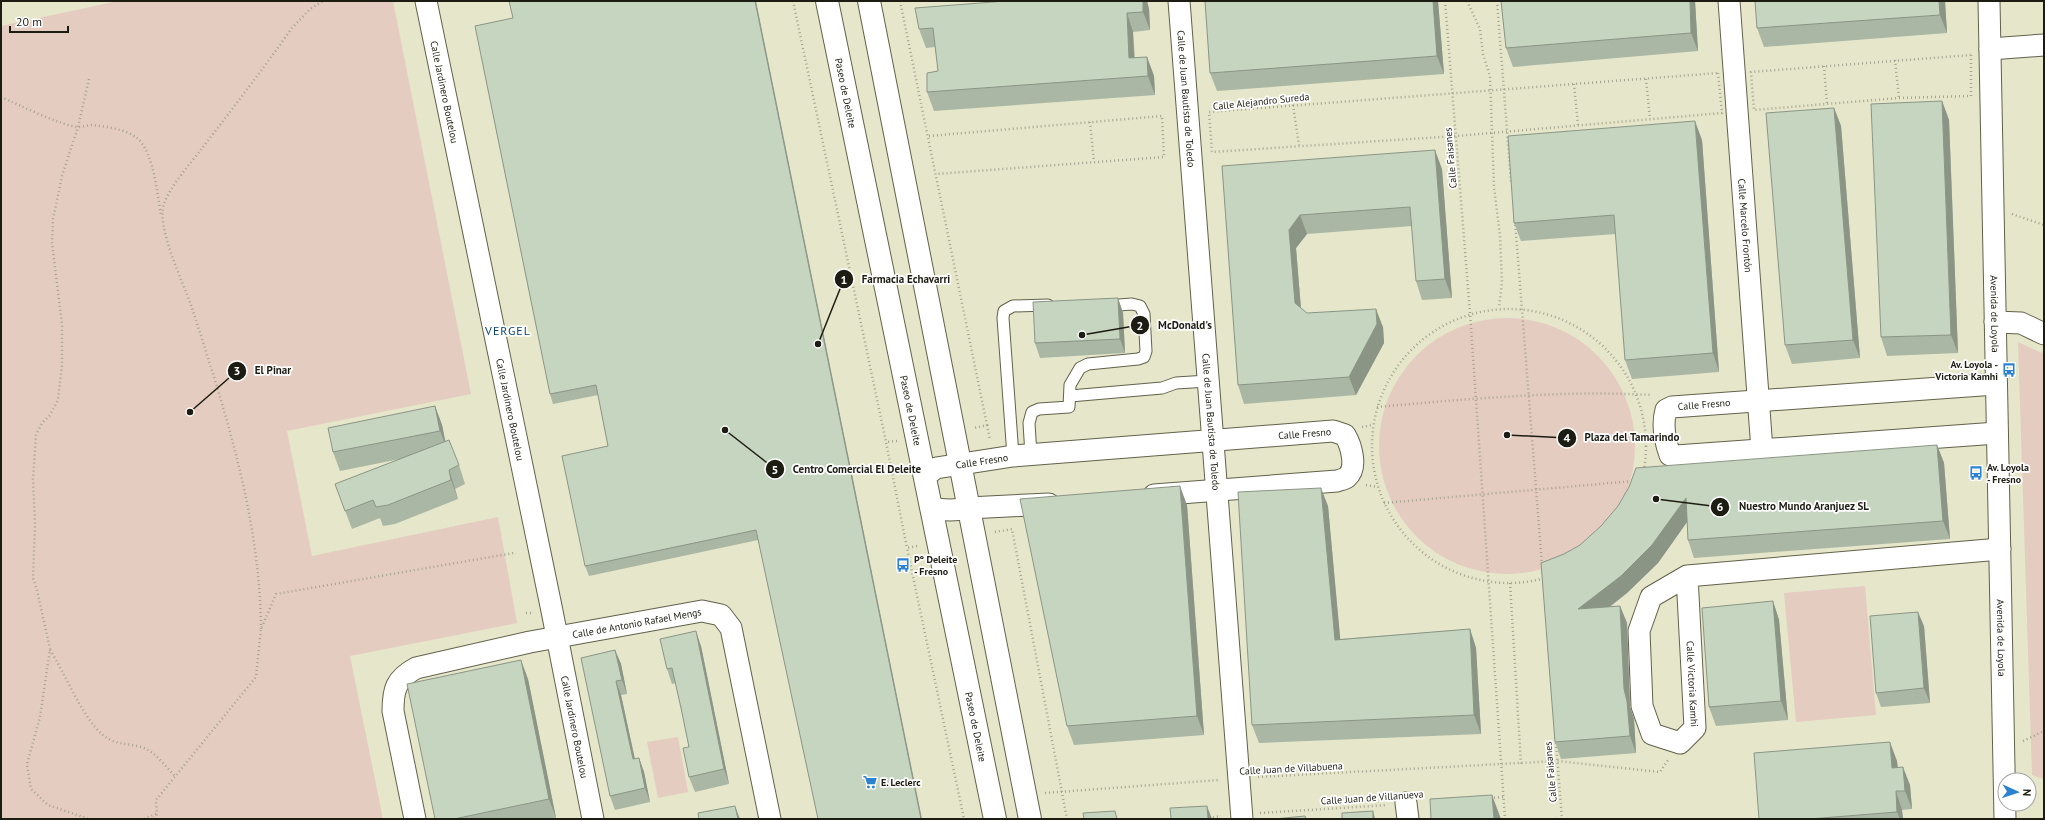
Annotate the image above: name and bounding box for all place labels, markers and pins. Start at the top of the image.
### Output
callout: Farmacia Echavarri [834,268,958,291]
callout: McDonald's [1130,314,1220,337]
place label: Av. Loyola - Victoria Kamhi [1934,358,1998,383]
callout: El Pinar [227,359,299,382]
bus stop icon: Av. Loyola - Victoria Kamhi [2001,362,2017,378]
callout: Plaza del Tamarindo [1557,426,1688,449]
callout: Centro Comercial El Deleite [765,458,930,481]
place label: Av. Loyola - Fresno [1987,461,2029,486]
bus stop icon: Av. Loyola - Fresno [1968,465,1984,481]
callout: Nuestro Mundo Aranjuez SL [1710,495,1877,518]
place label: Pº Deleite - Fresno [914,553,957,578]
bus stop icon: Pº Deleite - Fresno [895,557,911,573]
supermarket icon: E. Leclerc [862,774,878,790]
place label: E. Leclerc [881,776,921,789]

